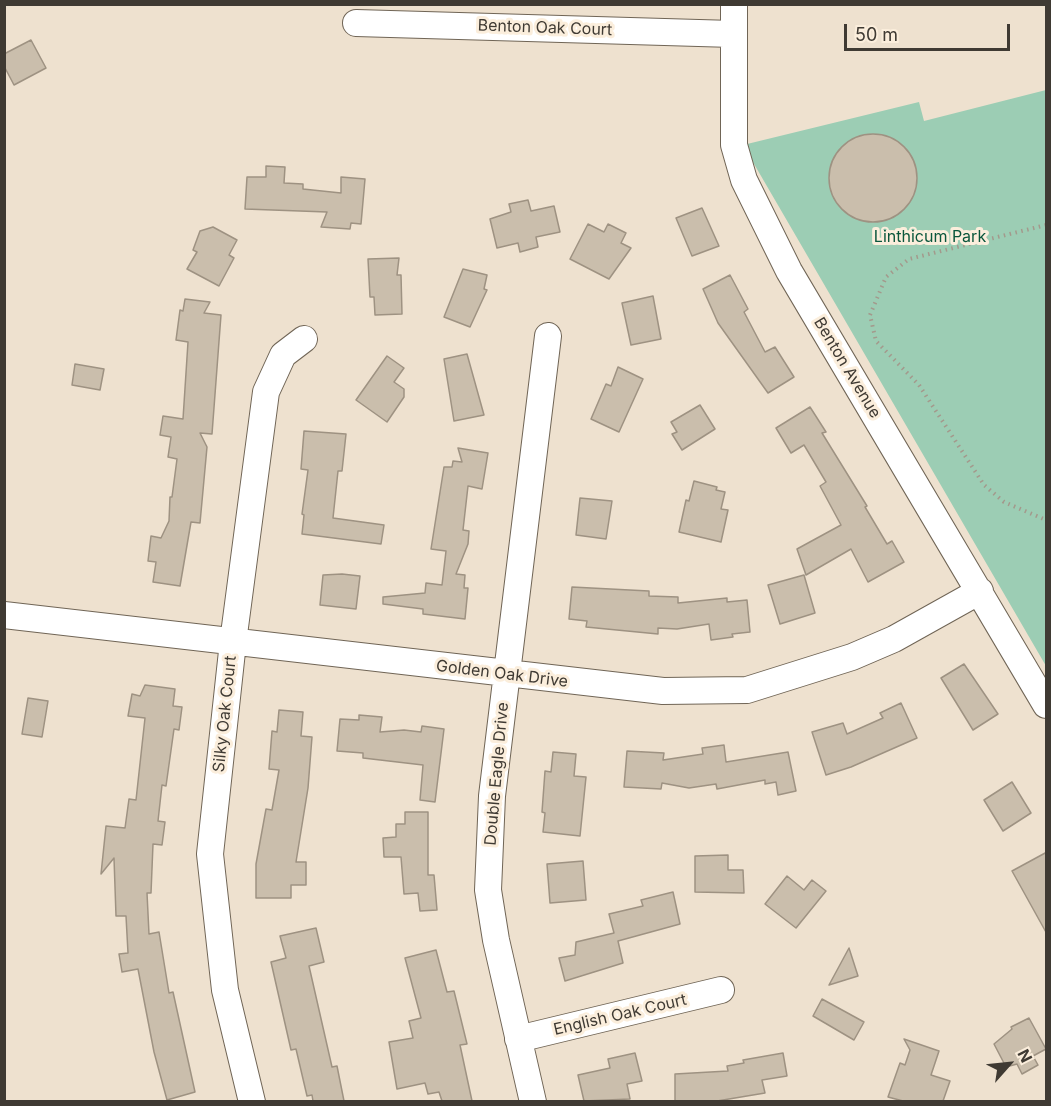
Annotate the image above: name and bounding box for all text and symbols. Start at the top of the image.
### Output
scale bar [847,12,1014,50]
street label: Benton Oak Court [477,16,613,40]
text: 50 m [855,24,898,45]
park label: Linthicum Park [874,227,986,247]
street label: Benton Avenue [809,314,885,422]
street label: Silky Oak Court [209,655,241,773]
street label: Golden Oak Drive [435,656,569,692]
street label: Double Eagle Drive [481,701,513,847]
street label: English Oak Court [552,990,688,1040]
north arrow [979,1034,1039,1094]
text: N [1013,1046,1037,1066]

